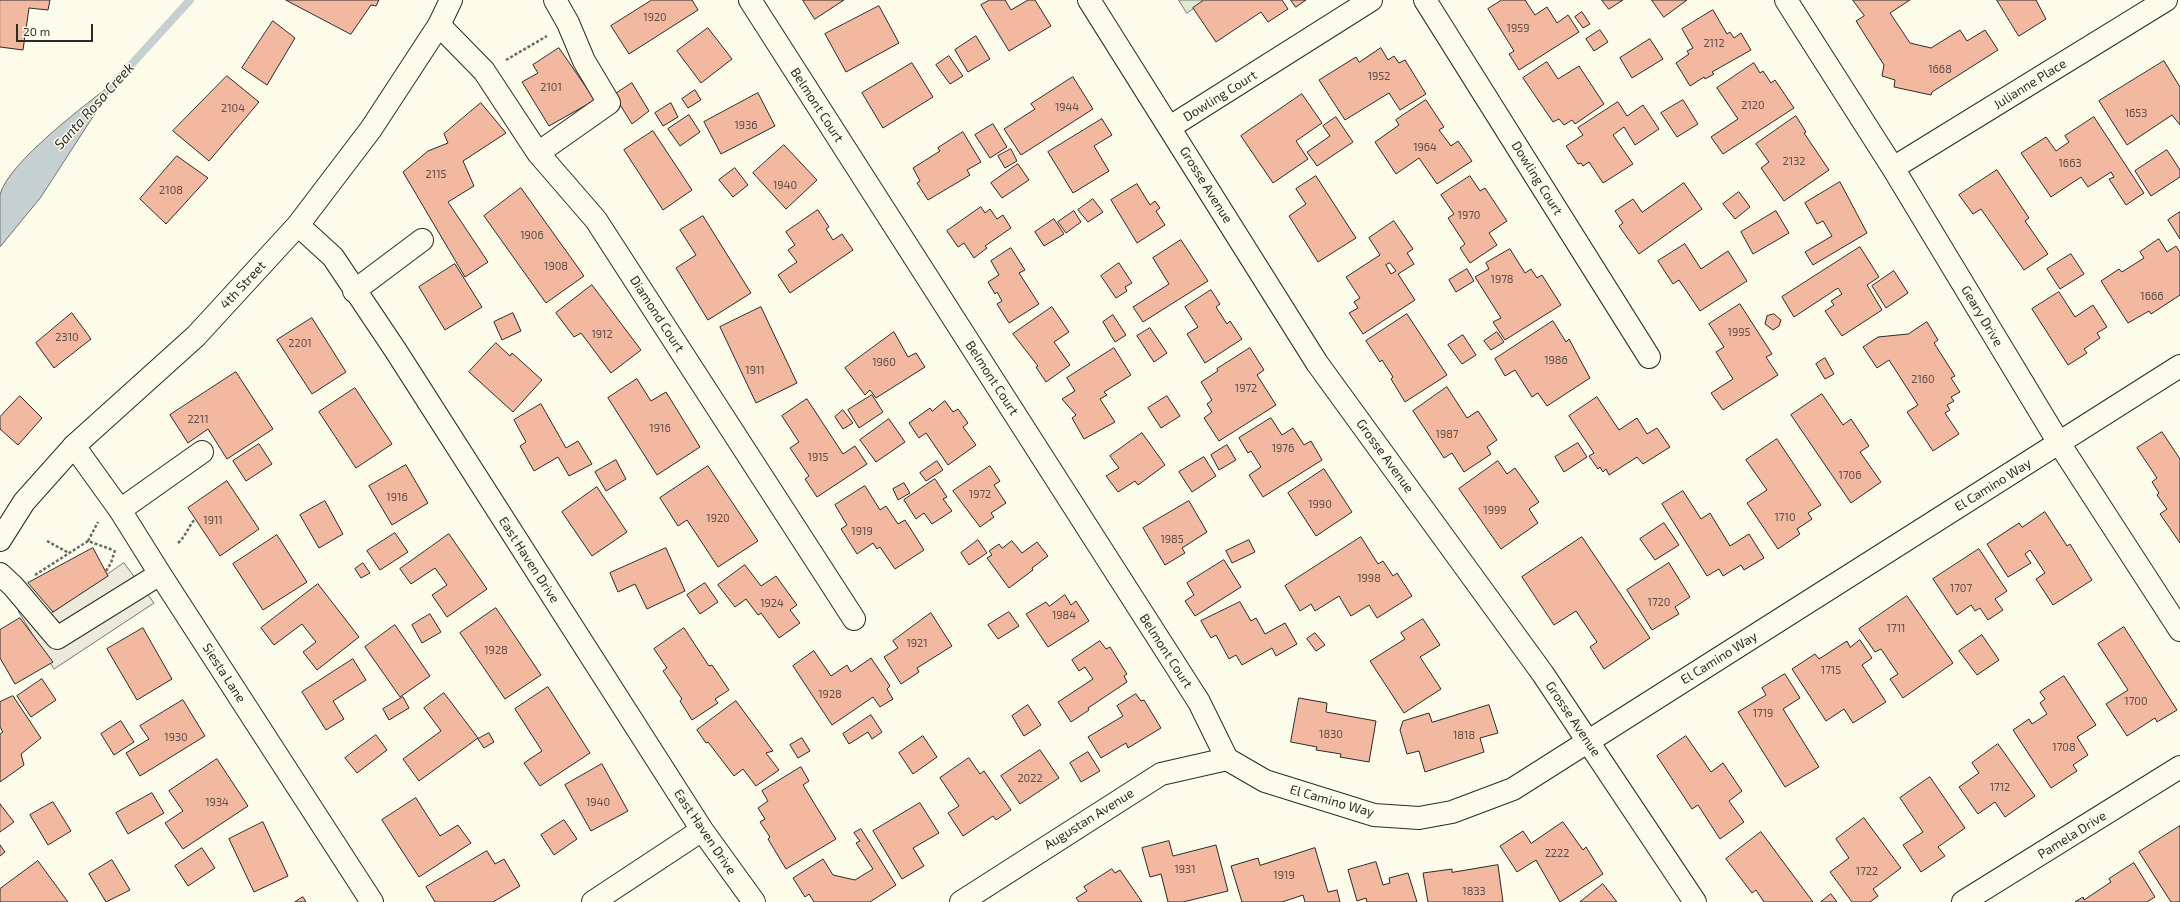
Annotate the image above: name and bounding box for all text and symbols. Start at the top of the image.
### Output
house number: 1920 [643,10,667,24]
scale bar [18,16,95,42]
house number: 1959 [1507,21,1529,35]
text: 20 m [23,24,50,38]
house number: 2112 [1703,36,1725,50]
street label: Julianne Place [1991,55,2069,113]
water label: Santa Rosa Creek [51,59,137,153]
house number: 1668 [1928,62,1952,76]
street label: Belmont Court [787,65,847,145]
street label: Dowling Court [1180,67,1260,125]
house number: 1952 [1368,69,1390,83]
house number: 2101 [540,80,562,94]
house number: 2120 [1741,98,1765,112]
house number: 1944 [1055,100,1079,114]
house number: 2104 [221,101,245,115]
house number: 1653 [2125,106,2147,120]
house number: 1936 [734,118,758,132]
street label: Dowling Court [1508,138,1566,218]
house number: 1964 [1413,140,1437,154]
street label: Grosse Avenue [1176,144,1236,226]
house number: 2132 [1783,154,1805,168]
house number: 1663 [2058,156,2082,170]
house number: 2115 [426,167,446,181]
house number: 1940 [773,178,797,192]
house number: 2108 [159,183,183,197]
house number: 1970 [1458,208,1480,222]
house number: 1906 [520,228,544,242]
street label: 4th Street [217,258,269,312]
house number: 1908 [544,259,568,273]
house number: 1978 [1491,272,1513,286]
street label: Diamond Court [626,273,688,355]
street label: Geary Drive [1958,283,2006,349]
house number: 1666 [2140,289,2164,303]
house number: 1995 [1728,325,1750,339]
house number: 1912 [591,327,613,341]
house number: 2310 [55,330,79,344]
house number: 2201 [288,336,312,350]
street label: Belmont Court [962,338,1022,418]
house number: 1986 [1544,353,1568,367]
house number: 1960 [872,355,896,369]
house number: 1911 [745,363,765,377]
house number: 2160 [1911,372,1935,386]
house number: 1972 [1235,381,1257,395]
house number: 2211 [187,412,209,426]
street label: Grosse Avenue [1353,416,1417,496]
house number: 1916 [649,421,671,435]
house number: 1987 [1436,427,1458,441]
house number: 1976 [1272,441,1294,455]
house number: 1915 [808,450,828,464]
street label: El Camino Way [1952,455,2034,515]
house number: 1706 [1839,468,1861,482]
house number: 1972 [969,487,991,501]
house number: 1916 [386,490,408,504]
house number: 1990 [1308,497,1332,511]
house number: 1999 [1483,503,1507,517]
house number: 1710 [1774,510,1796,524]
house number: 1920 [706,511,730,525]
house number: 1911 [203,513,223,527]
street label: East Haven Drive [495,514,563,606]
house number: 1919 [851,524,873,538]
house number: 1985 [1160,532,1184,546]
house number: 1998 [1357,571,1381,585]
house number: 1707 [1950,581,1972,595]
house number: 1720 [1648,595,1670,609]
house number: 1924 [760,596,784,610]
house number: 1984 [1052,608,1076,622]
street label: Belmont Court [1136,611,1196,691]
house number: 1711 [1887,621,1905,635]
street label: El Camino Way [1678,628,1760,688]
house number: 1921 [906,636,928,650]
street label: Siesta Lane [199,640,249,706]
house number: 1928 [484,643,508,657]
house number: 1715 [1821,663,1841,677]
street label: Grosse Avenue [1542,678,1604,760]
house number: 1928 [818,687,842,701]
house number: 1700 [2124,694,2148,708]
house number: 1719 [1753,706,1773,720]
house number: 1830 [1319,727,1343,741]
house number: 1818 [1453,728,1475,742]
house number: 1930 [164,730,188,744]
house number: 1708 [2052,740,2076,754]
house number: 2022 [1017,771,1043,785]
house number: 1712 [1990,780,2010,794]
street label: El Camino Way [1288,781,1376,821]
street label: Augustan Avenue [1041,785,1137,853]
street label: East Haven Drive [671,786,739,878]
house number: 1934 [205,795,229,809]
house number: 1940 [586,795,610,809]
street label: Pamela Drive [2035,808,2109,862]
house number: 2222 [1545,846,1569,860]
house number: 1931 [1174,862,1196,876]
house number: 1722 [1856,864,1878,878]
house number: 1919 [1273,868,1295,882]
house number: 1833 [1462,884,1486,898]

